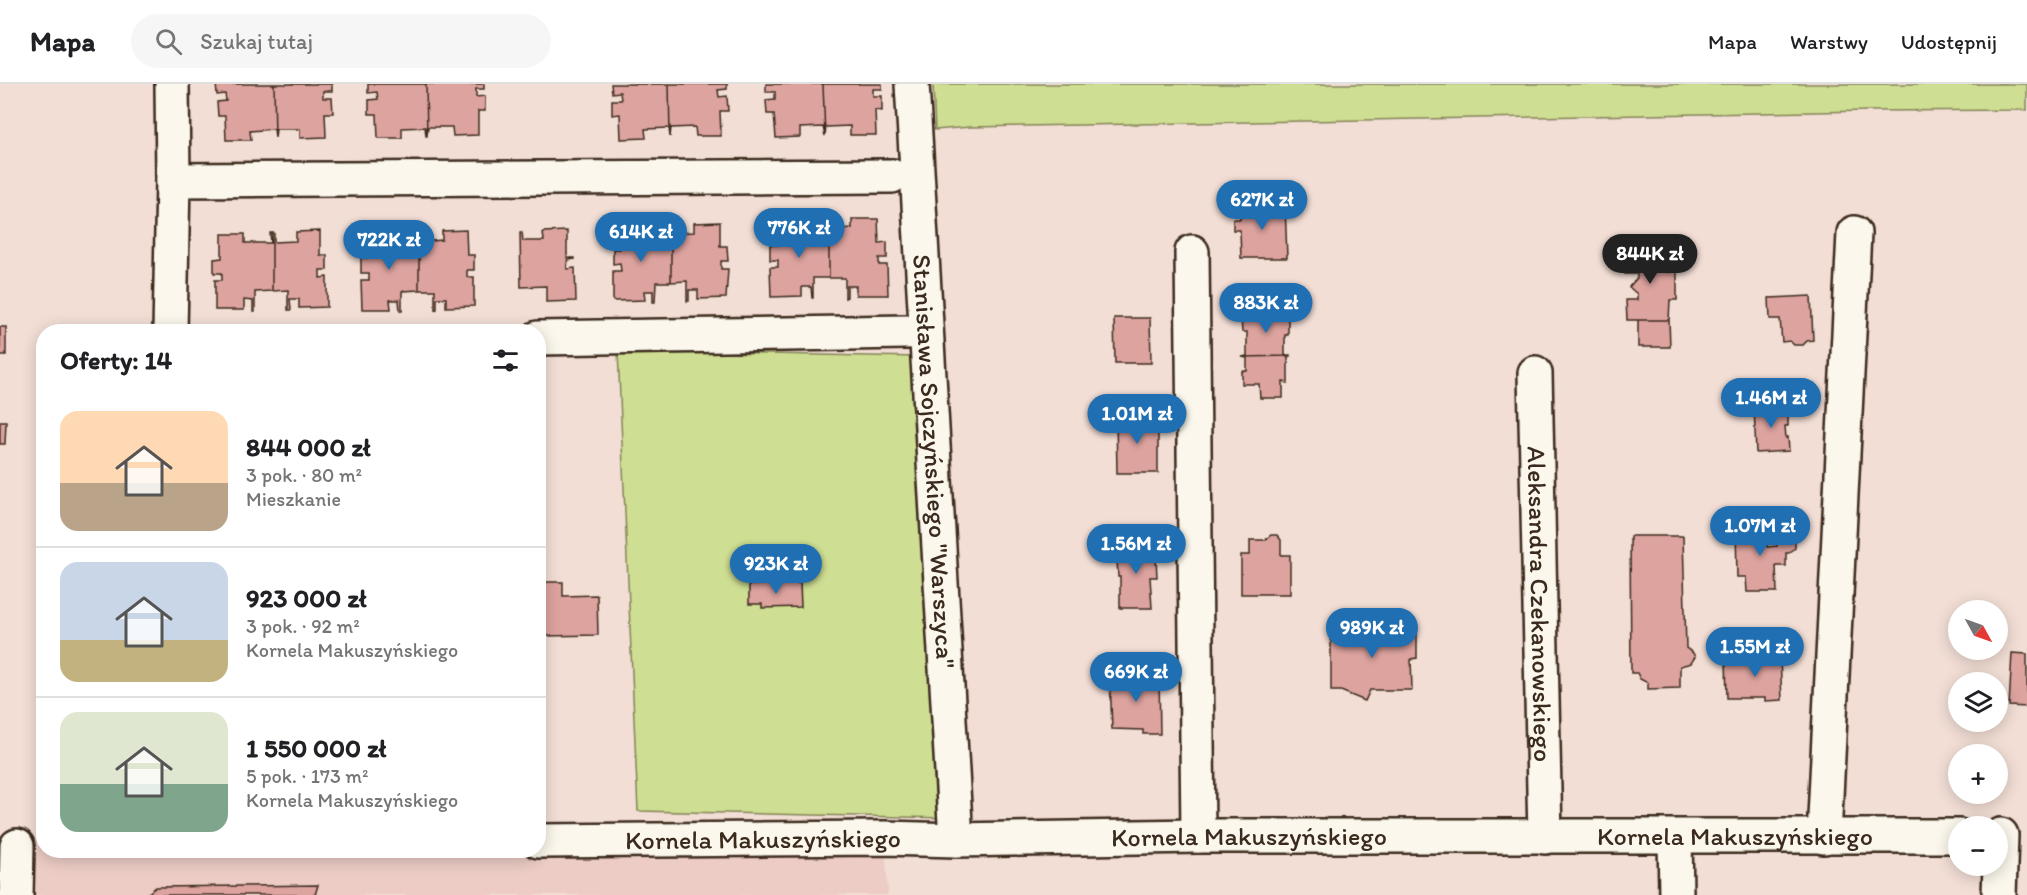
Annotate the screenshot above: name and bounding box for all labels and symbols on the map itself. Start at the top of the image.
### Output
pin: 627K zł [1207,180,1317,231]
pin: 776K zł [744,208,854,259]
pin: 614K zł [586,212,696,263]
pin: 722K zł [334,220,444,271]
pin: 844K zł [1595,234,1705,285]
street label: Stanisława Sojczyńskiego "Warszyca" [906,253,962,669]
pin: 883K zł [1211,283,1321,334]
pin: 1.46M zł [1709,378,1833,429]
pin: 1.01M zł [1075,394,1199,445]
street label: Aleksandra Czekanowskiego [1521,446,1559,762]
pin: 1.07M zł [1698,506,1822,557]
pin: 1.56M zł [1074,524,1198,575]
pin: 923K zł [721,544,831,595]
north arrow [1948,600,2008,660]
pin: 989K zł [1317,608,1427,659]
pin: 1.55M zł [1693,627,1817,678]
pin: 669K zł [1081,652,1191,703]
street label: Kornela Makuszyńskiego [1111,820,1387,853]
street label: Kornela Makuszyńskiego [1597,820,1873,852]
street label: Kornela Makuszyńskiego [625,822,901,856]

